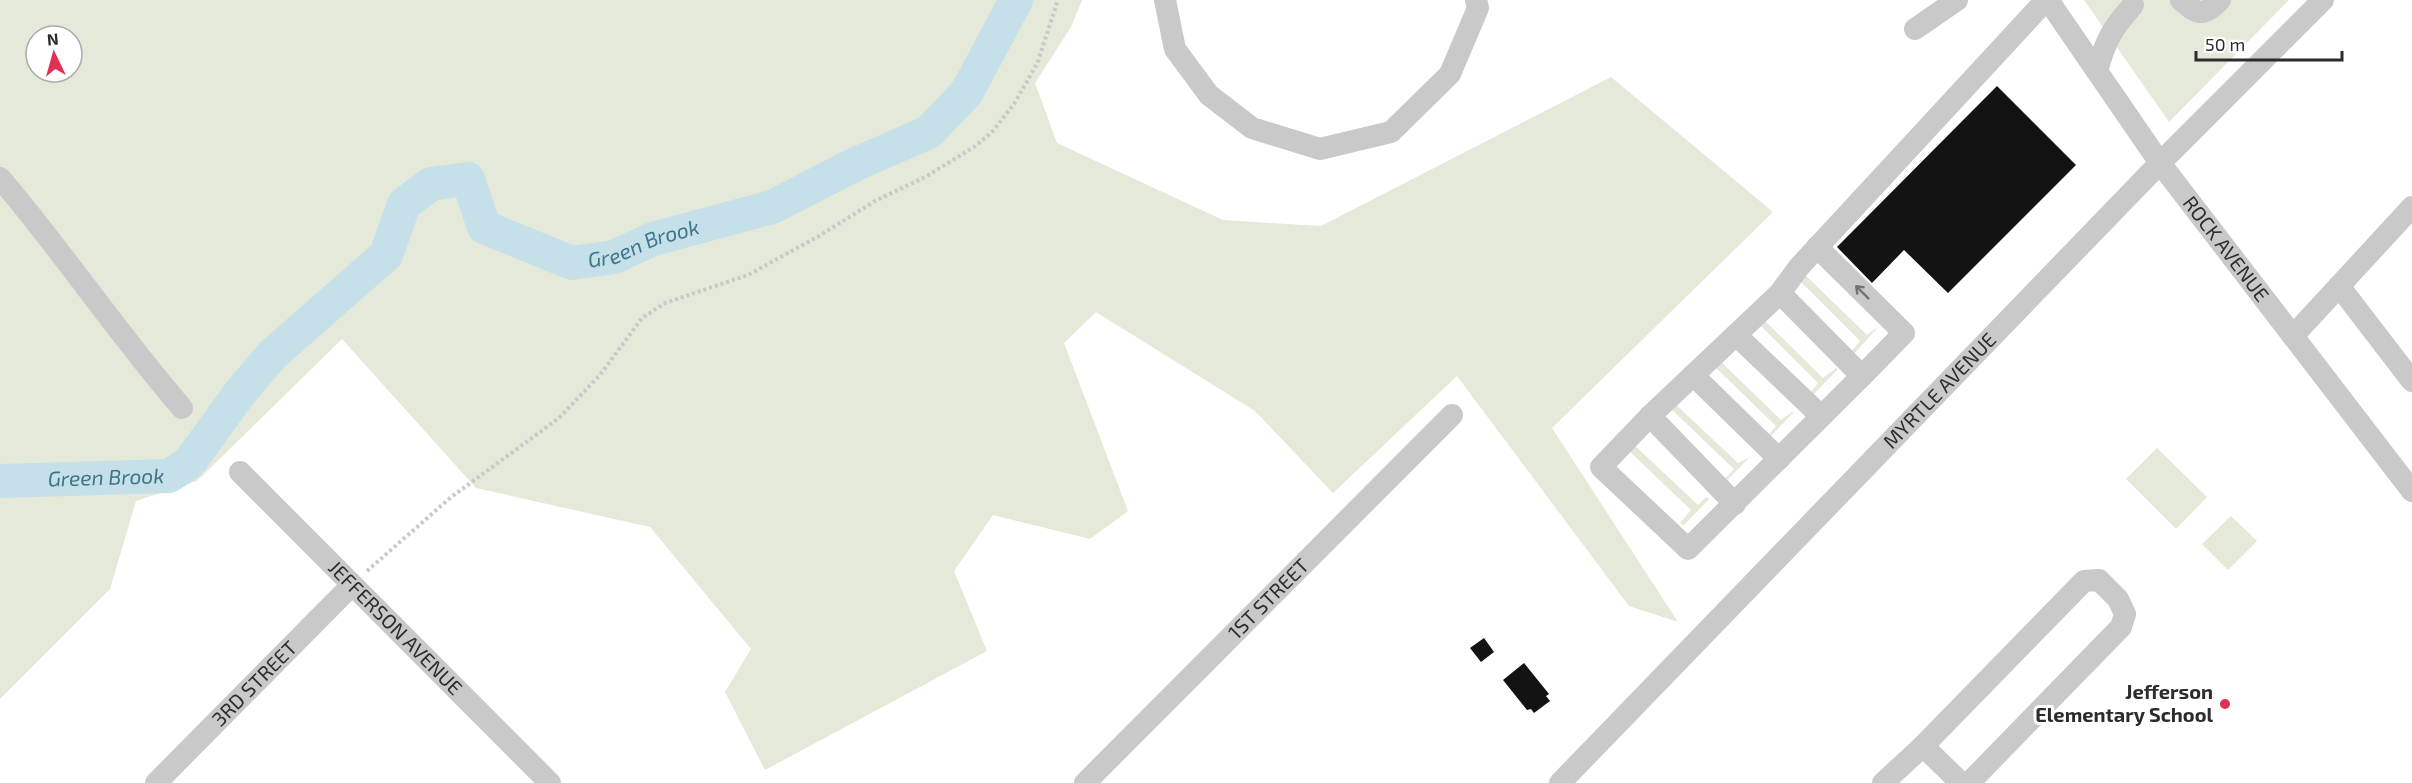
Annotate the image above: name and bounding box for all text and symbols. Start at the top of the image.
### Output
north arrow [24,24,84,84]
scale bar [2196,24,2342,62]
text: N [46,29,59,49]
text: 50 m [2205,33,2245,55]
street label: ROCK AVENUE [2179,191,2275,306]
water label: Green Brook [586,213,702,272]
one-way arrow [1855,284,1869,299]
street label: MYRTLE AVENUE [1878,327,2000,453]
water label: Green Brook [47,462,165,491]
street label: 1ST STREET [1223,553,1313,644]
street label: JEFFERSON AVENUE [324,555,468,699]
street label: 3RD STREET [206,635,301,731]
place label: Jefferson Elementary School [2035,679,2213,727]
marker: Jefferson Elementary School [2218,697,2232,711]

